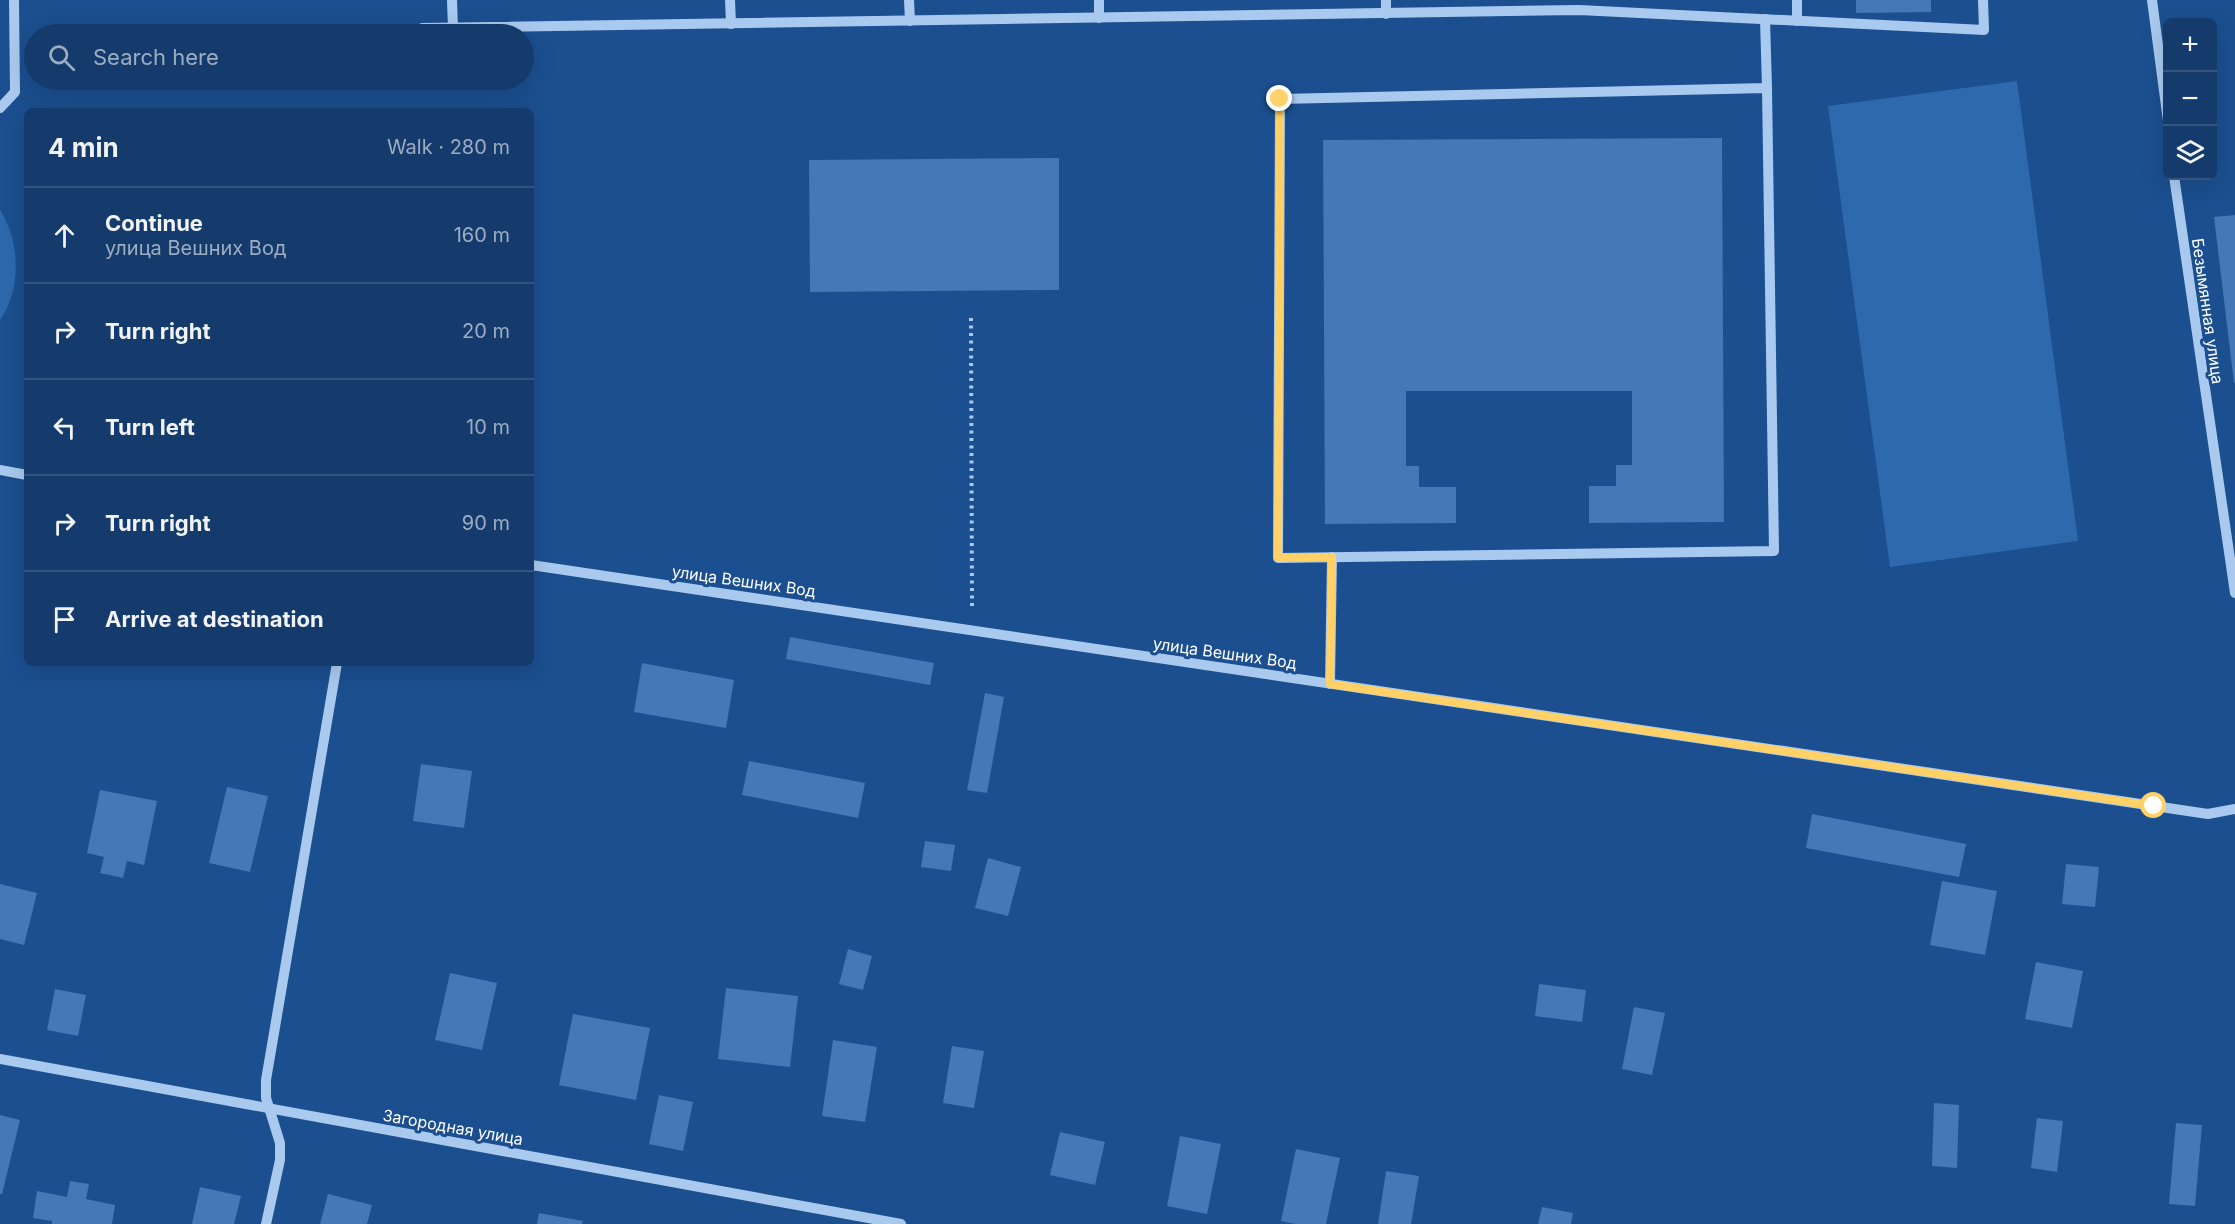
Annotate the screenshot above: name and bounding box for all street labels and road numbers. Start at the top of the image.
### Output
street label: Безымянная улица [2188,237,2228,385]
street label: улица Вешних Вод [671,561,817,601]
street label: улица Вешних Вод [1152,633,1298,673]
street label: Загородная улица [381,1105,525,1149]

